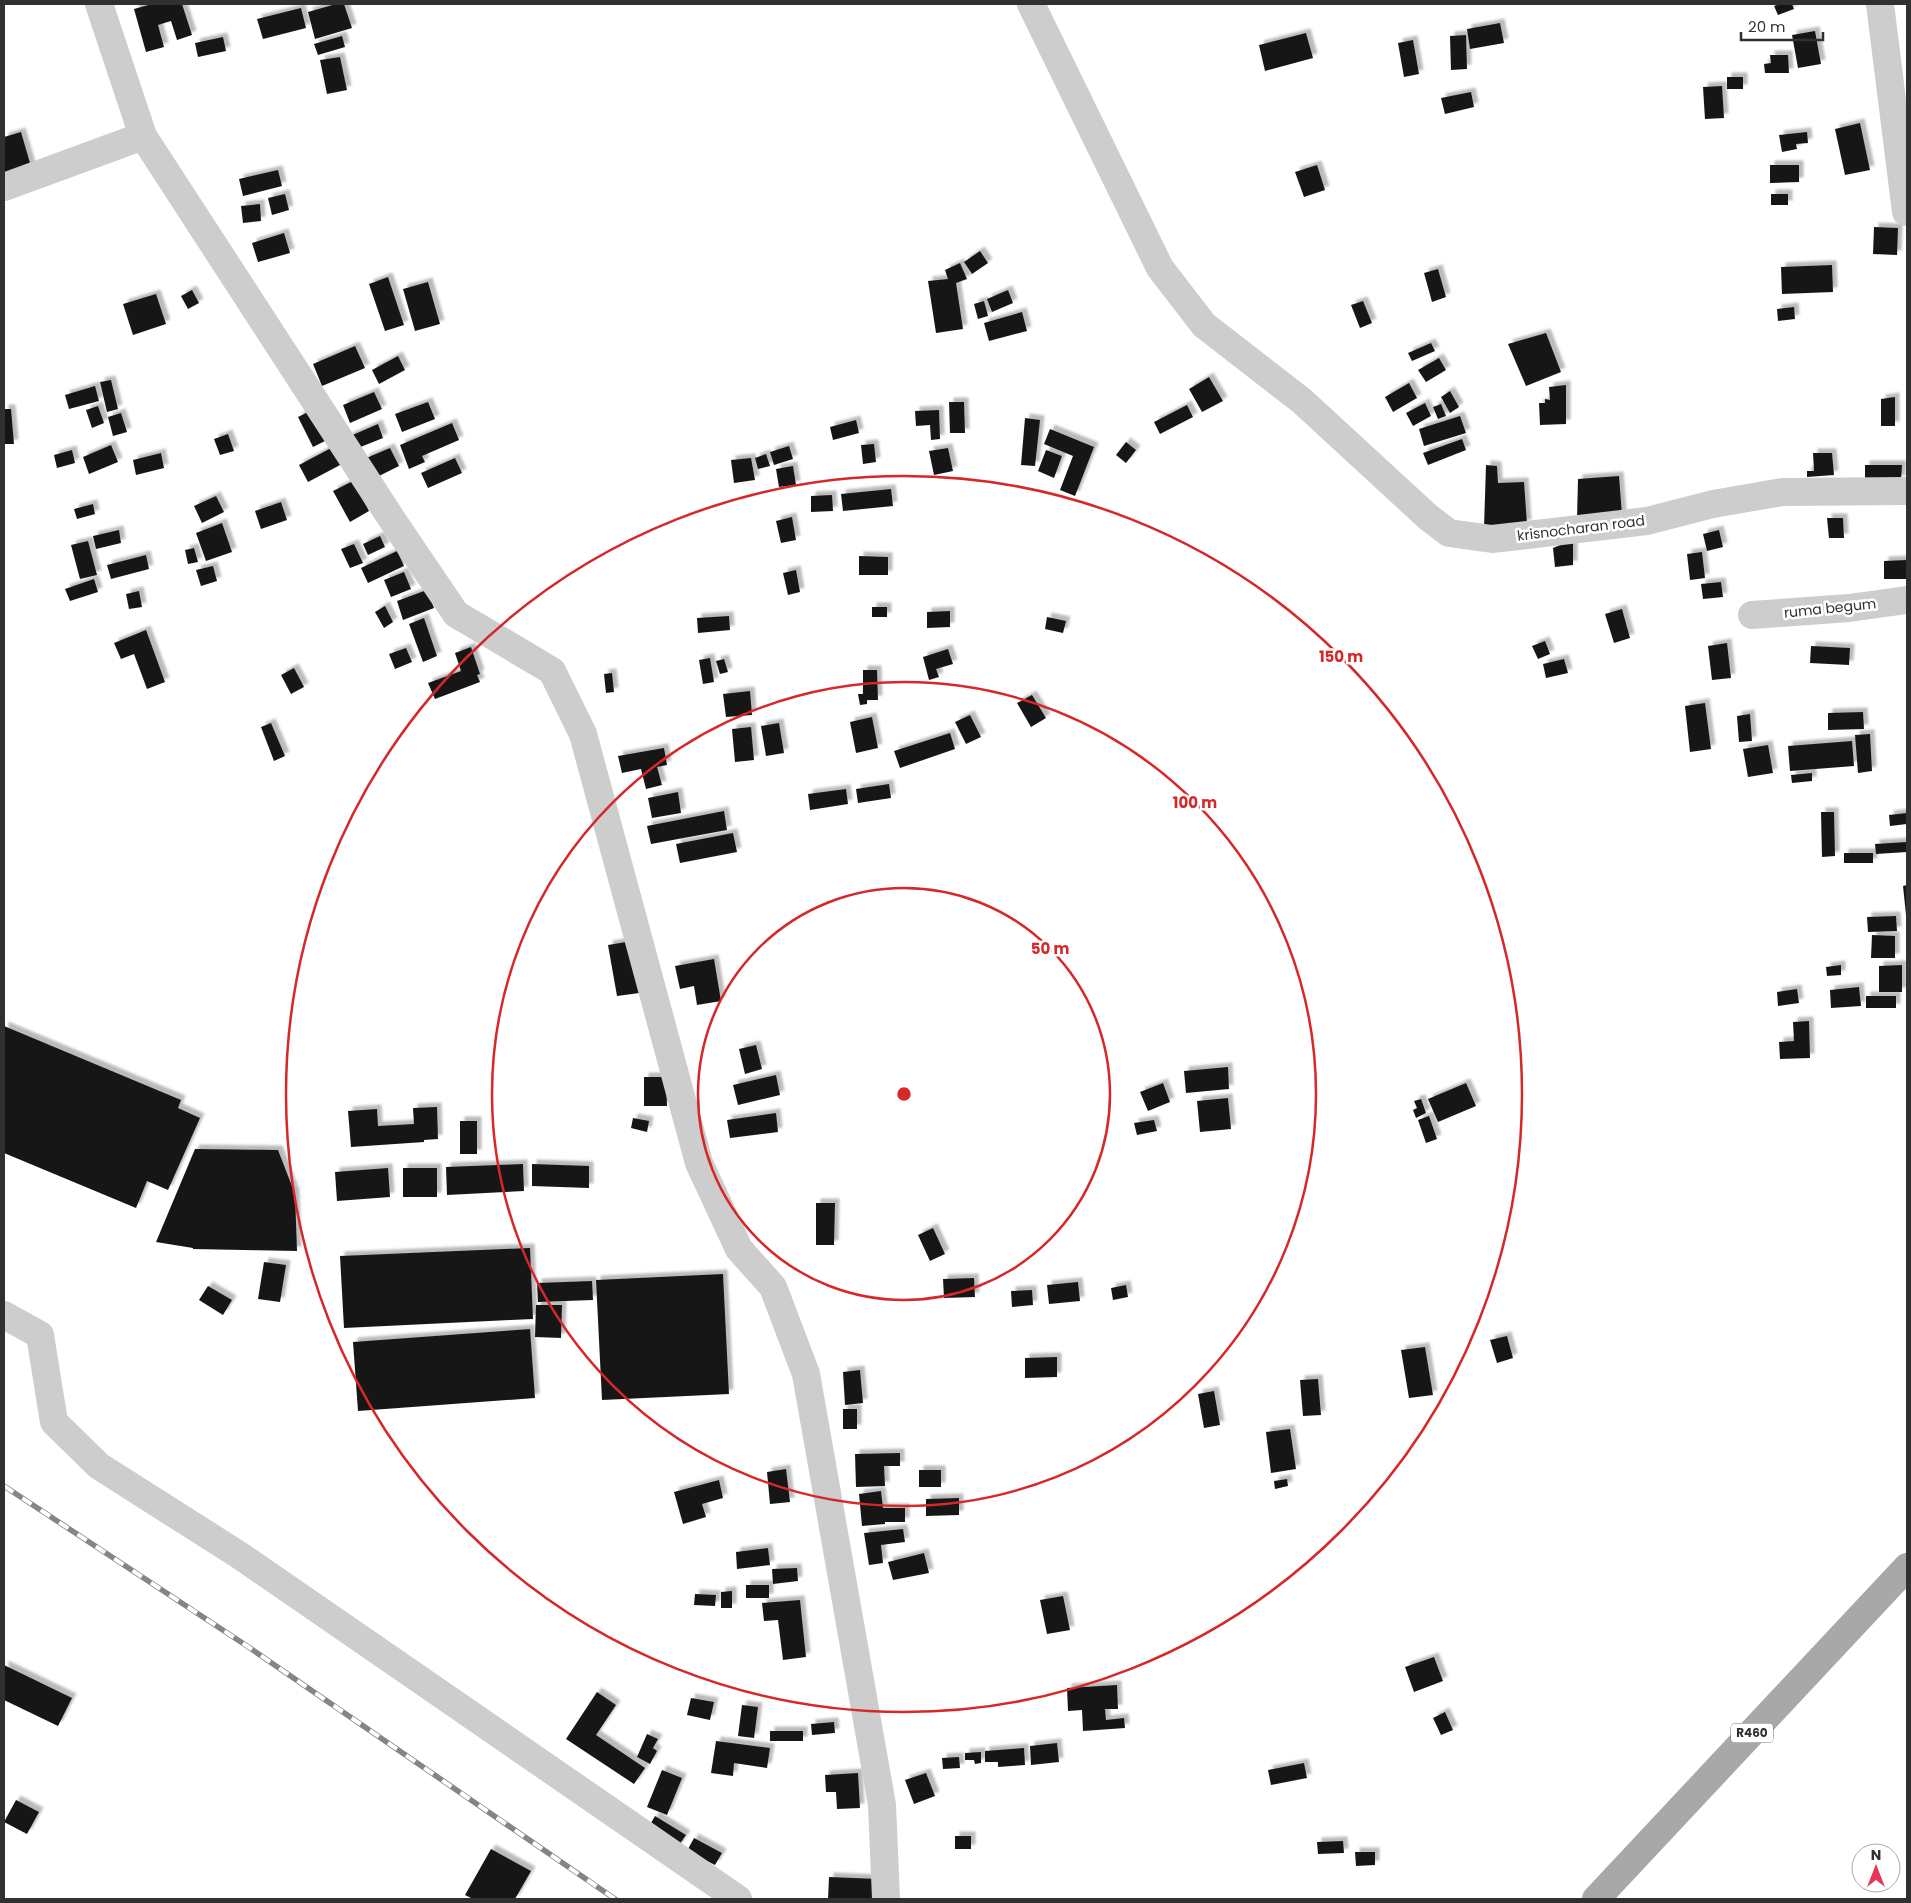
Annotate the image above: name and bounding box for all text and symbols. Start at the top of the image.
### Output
scale bar [1741,10,1824,42]
text: 20 m [1748,16,1786,37]
street label: krisnocharan road [1516,510,1646,546]
street label: ruma begum [1783,593,1877,623]
text: 150 m [1319,646,1363,667]
text: 100 m [1173,792,1217,813]
text: 50 m [1031,938,1069,959]
centre of rings [895,1085,913,1103]
road number: R460 [1731,1724,1773,1742]
north arrow [1851,1843,1901,1893]
text: N [1871,1845,1881,1865]

